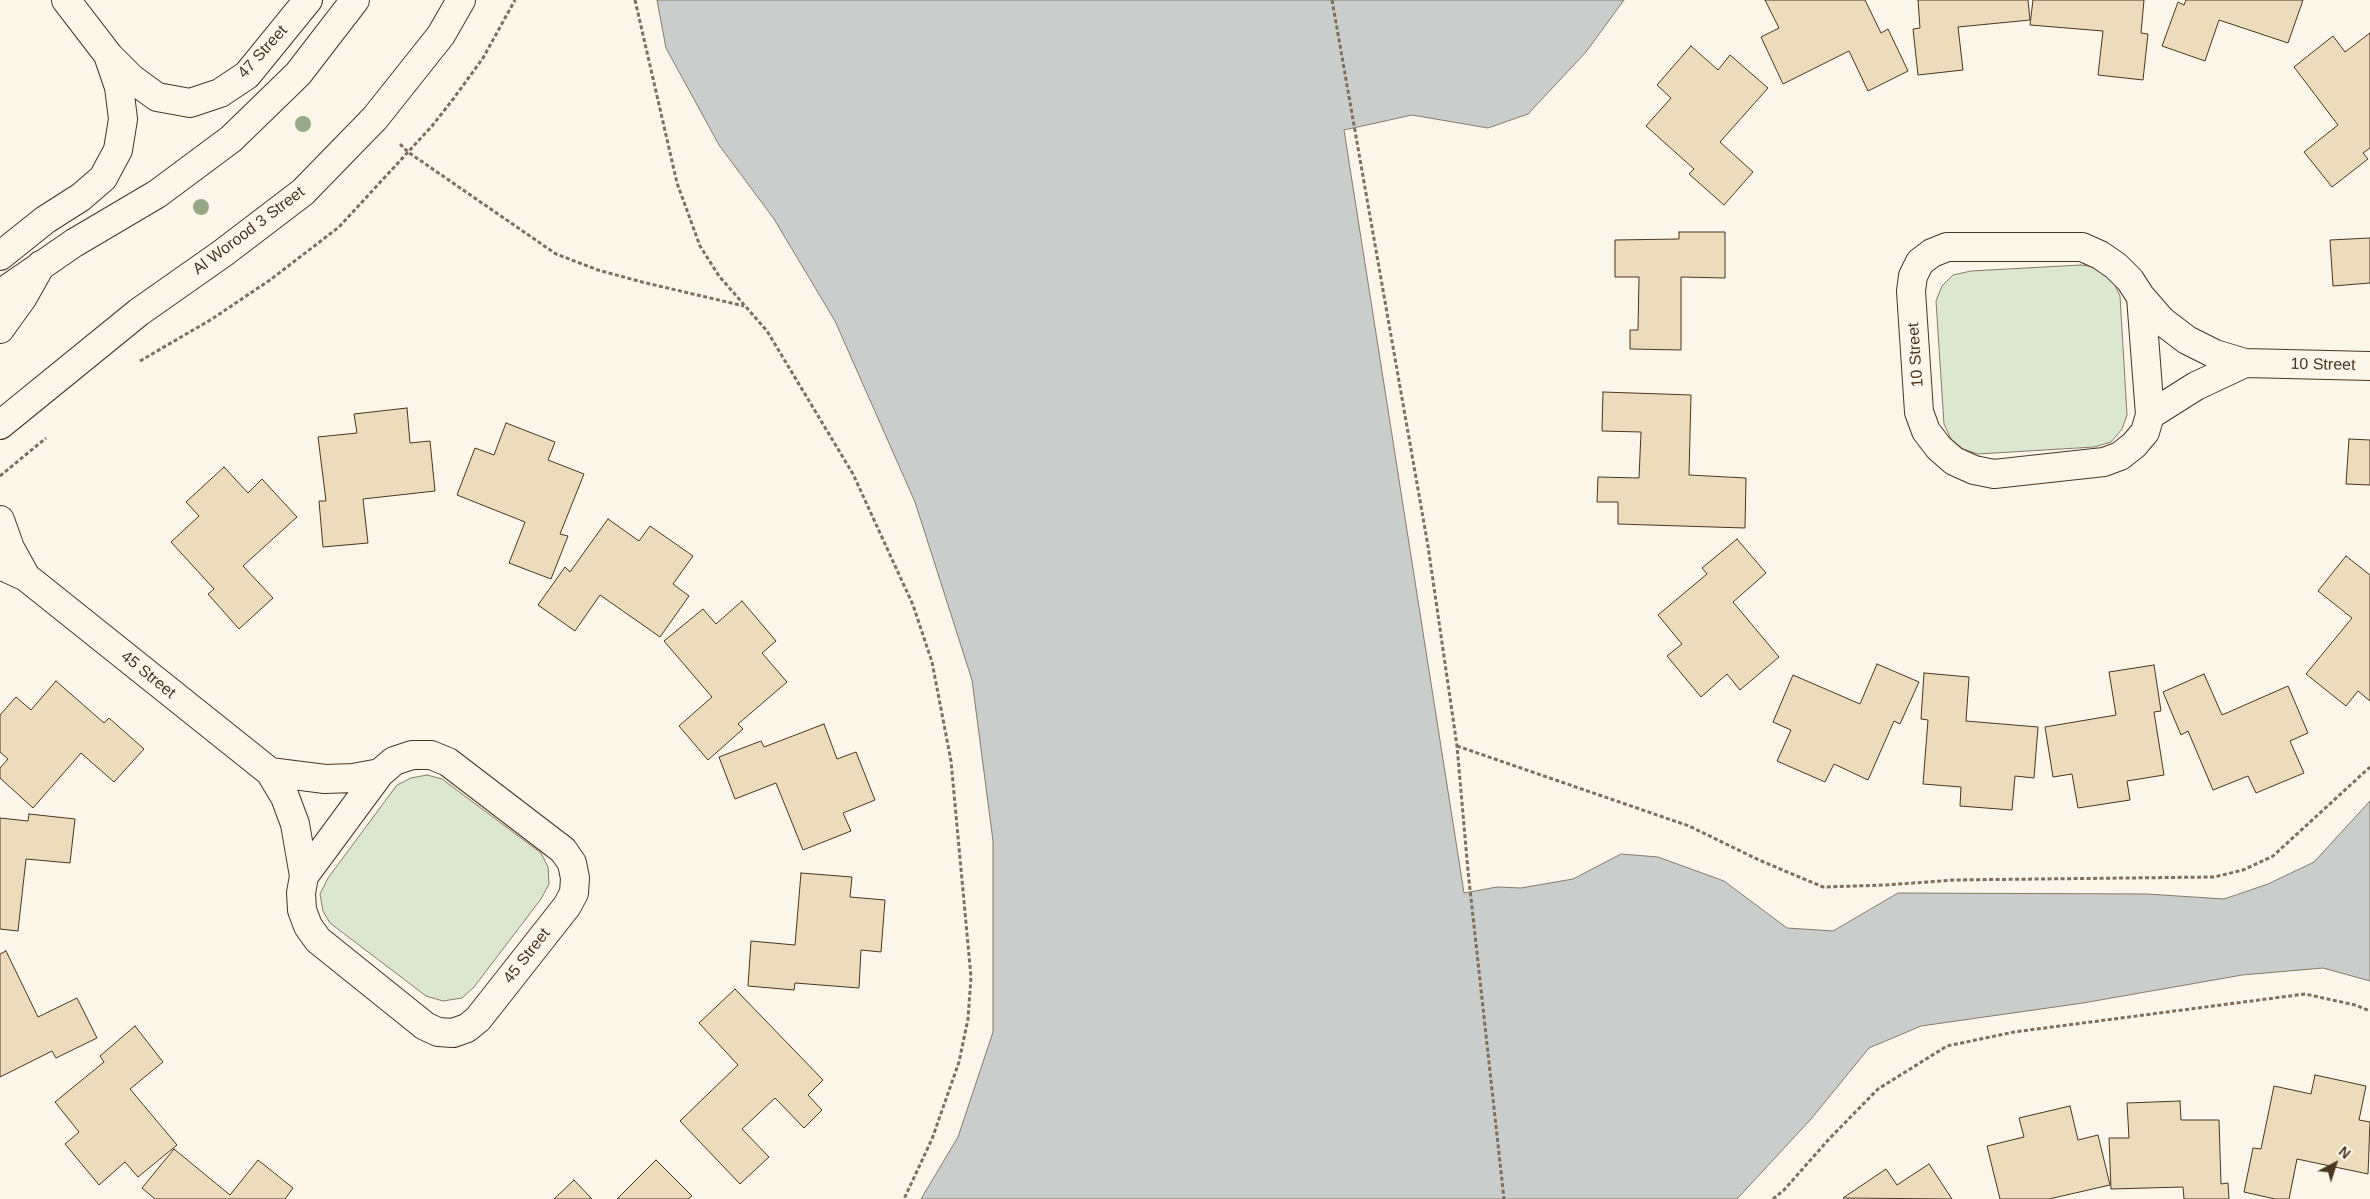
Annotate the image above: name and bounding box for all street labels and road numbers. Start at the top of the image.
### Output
street label: 47 Street [234,21,292,83]
street label: Al Worood 3 Street [189,183,309,279]
street label: 10 Street [1904,322,1928,388]
street label: 10 Street [2290,355,2356,375]
street label: 45 Street [117,647,179,703]
street label: 45 Street [499,925,555,987]

